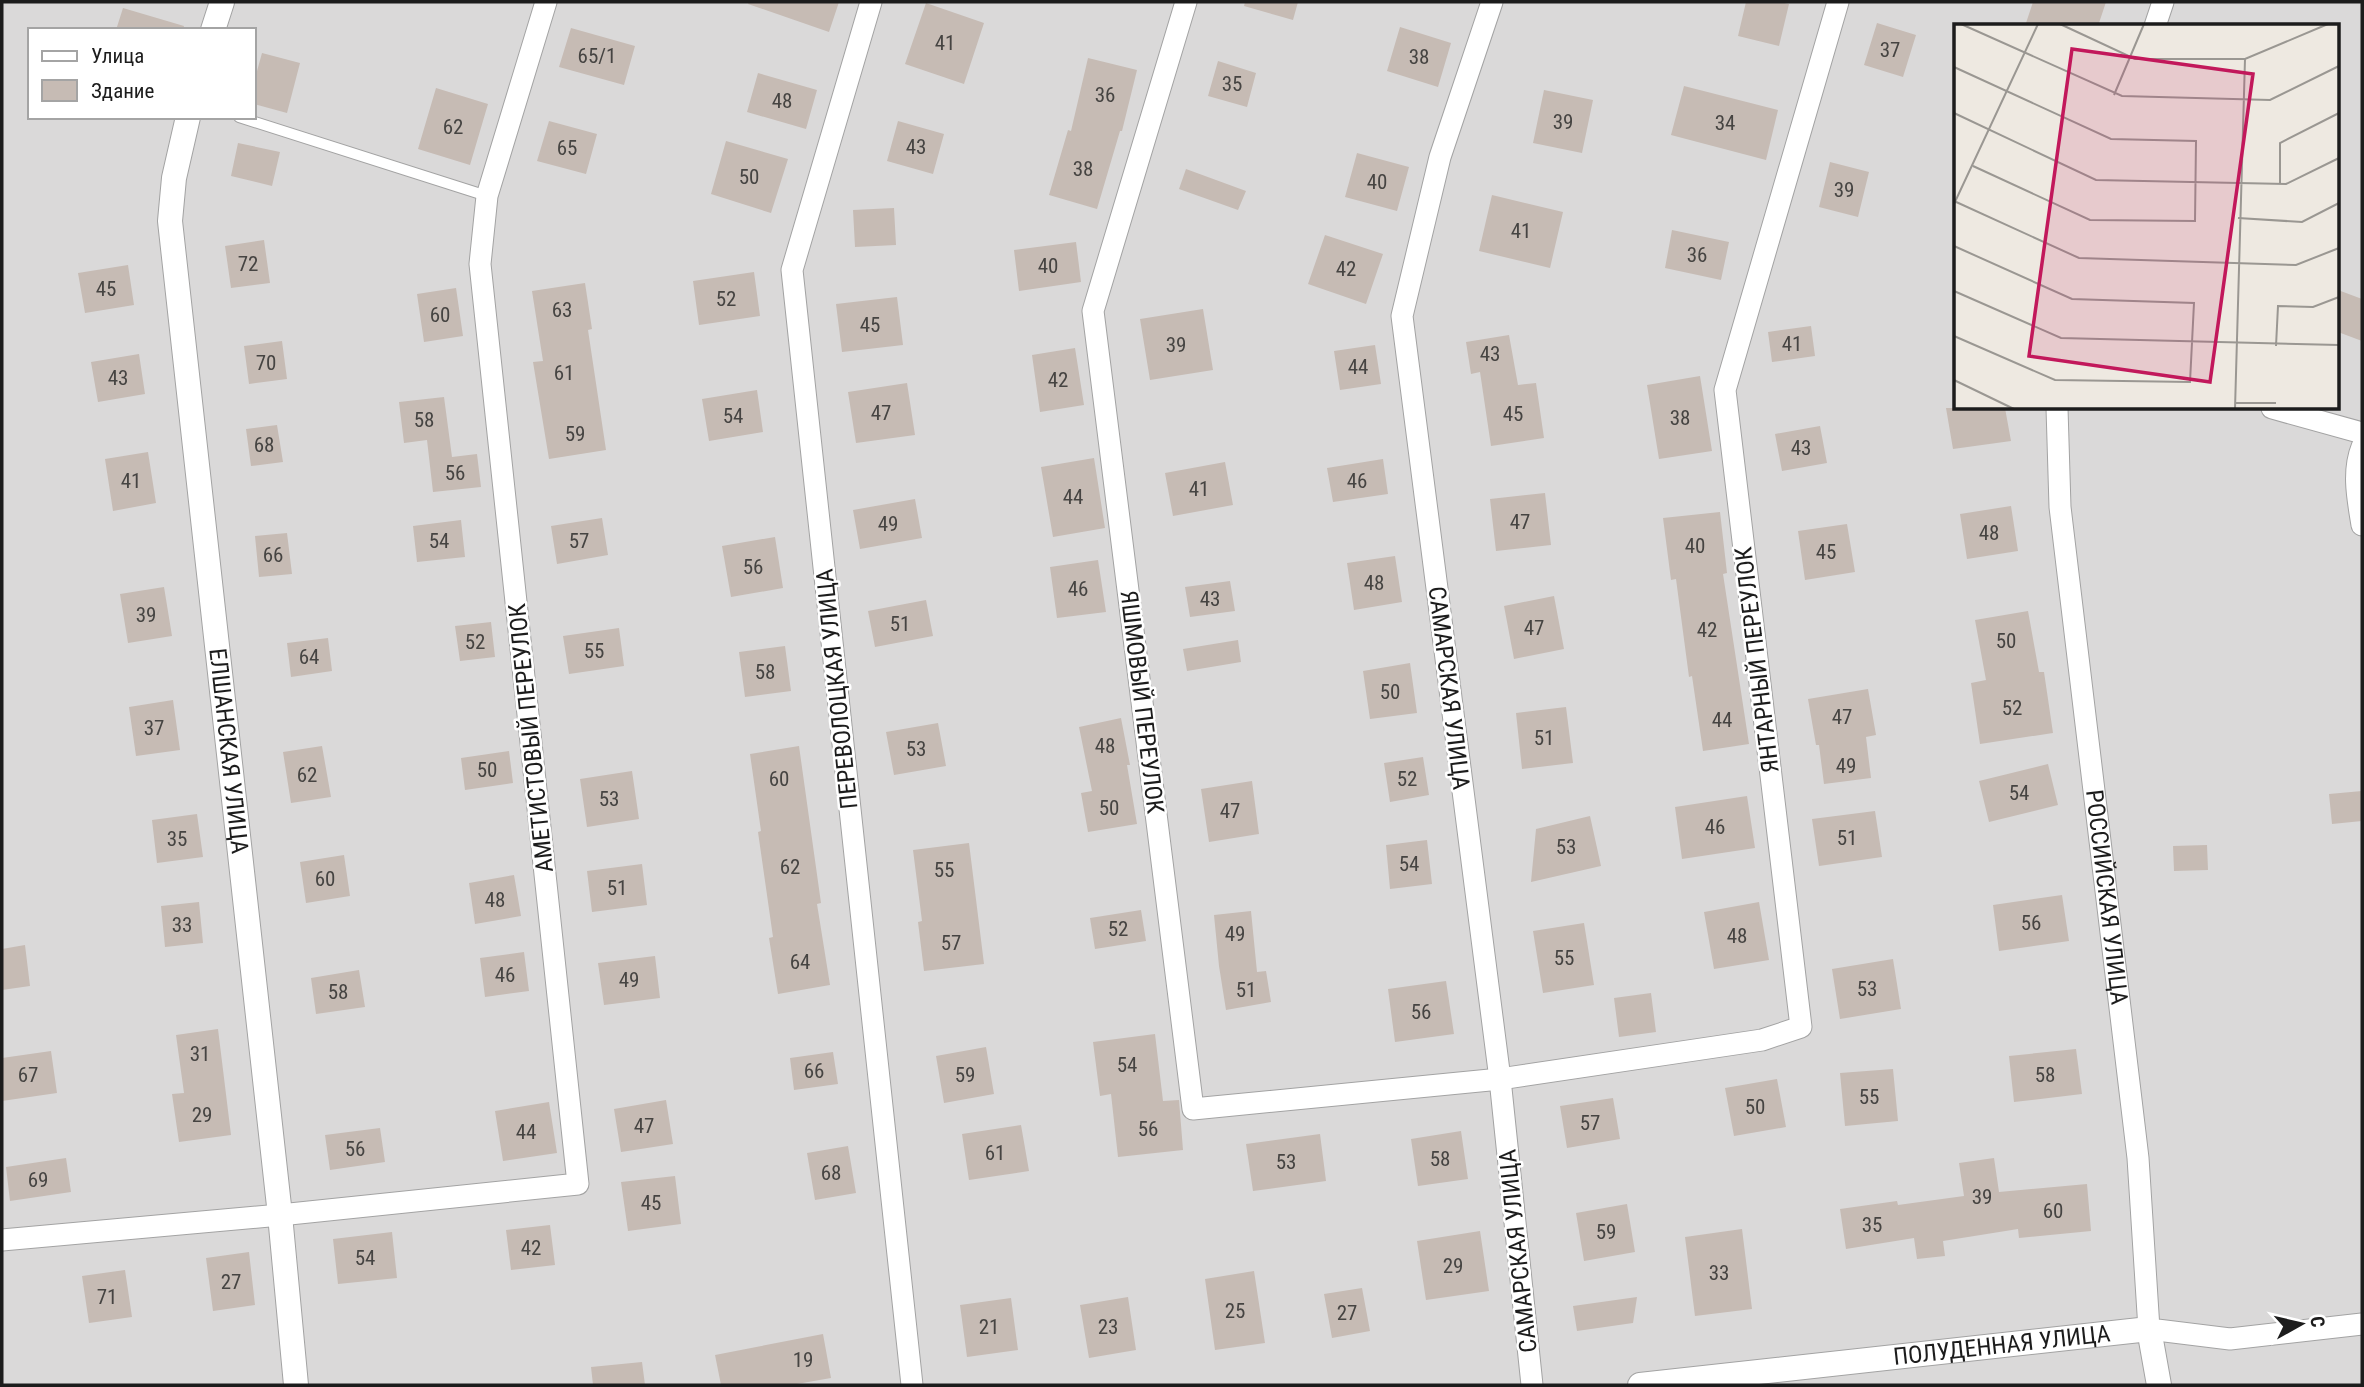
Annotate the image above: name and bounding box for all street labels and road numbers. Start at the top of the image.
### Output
street label: ЯНТАРНЫЙ ПЕРЕУЛОК [1729,545,1785,775]
street label: ПЕРЕВОЛОЦКАЯ УЛИЦА [810,567,864,811]
street label: САМАРСКАЯ УЛИЦА [1423,585,1475,791]
street label: ЯШМОВЫЙ ПЕРЕУЛОК [1114,589,1170,816]
street label: АМЕТИСТОВЫЙ ПЕРЕУЛОК [503,602,559,874]
street label: ЕЛШАНСКАЯ УЛИЦА [203,647,254,855]
street label: РОССИЙСКАЯ УЛИЦА [2080,788,2134,1006]
street label: САМАРСКАЯ УЛИЦА [1493,1148,1543,1354]
street label: ПОЛУДЕННАЯ УЛИЦА [1892,1319,2112,1371]

